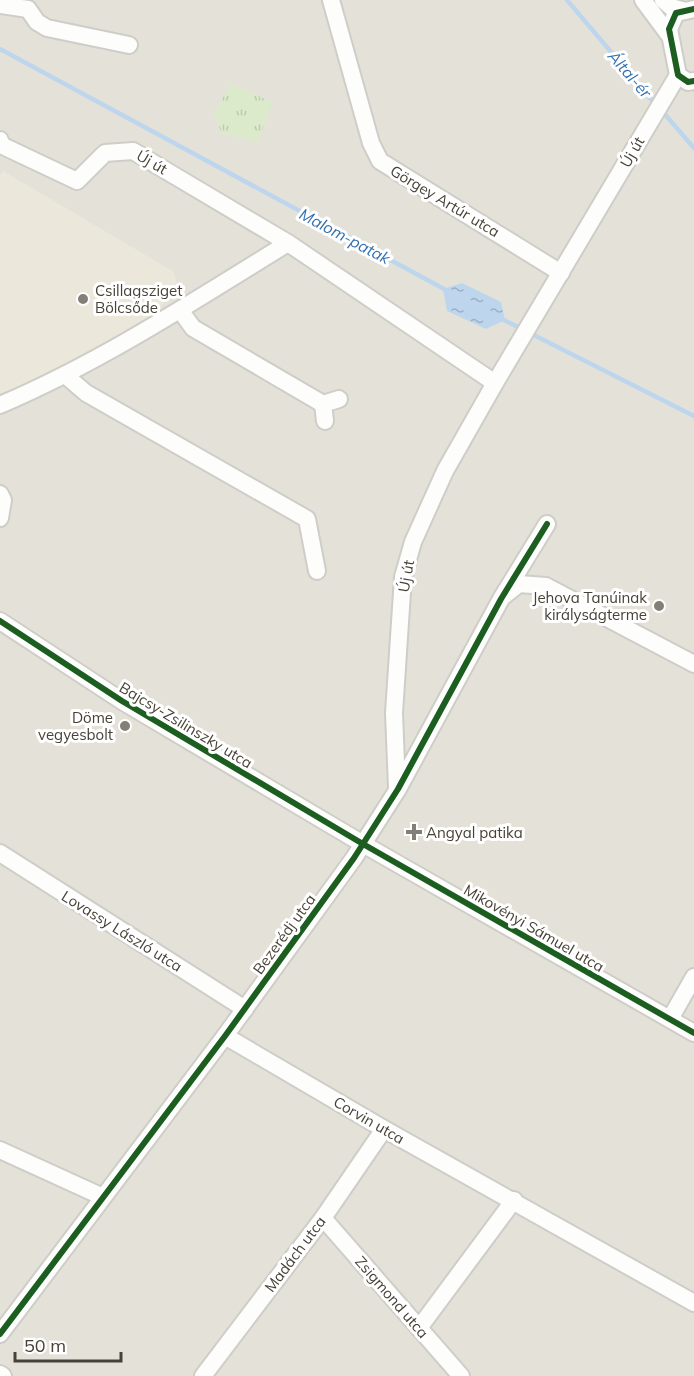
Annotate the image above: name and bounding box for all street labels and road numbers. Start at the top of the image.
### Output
street label: Új út [616,133,648,171]
street label: Új út [133,146,171,178]
street label: Görgey Artúr utca [387,161,503,241]
street label: Új út [394,558,418,594]
street label: Bajcsy-Zsilinszky utca [116,678,256,772]
street label: Mikovényi Sámuel utca [461,880,607,976]
street label: Lovassy László utca [58,886,186,976]
street label: Bezerédj utca [249,890,319,978]
street label: Corvin utca [330,1092,408,1148]
street label: Madách utca [260,1212,330,1296]
street label: Zsigmond utca [351,1252,433,1342]

